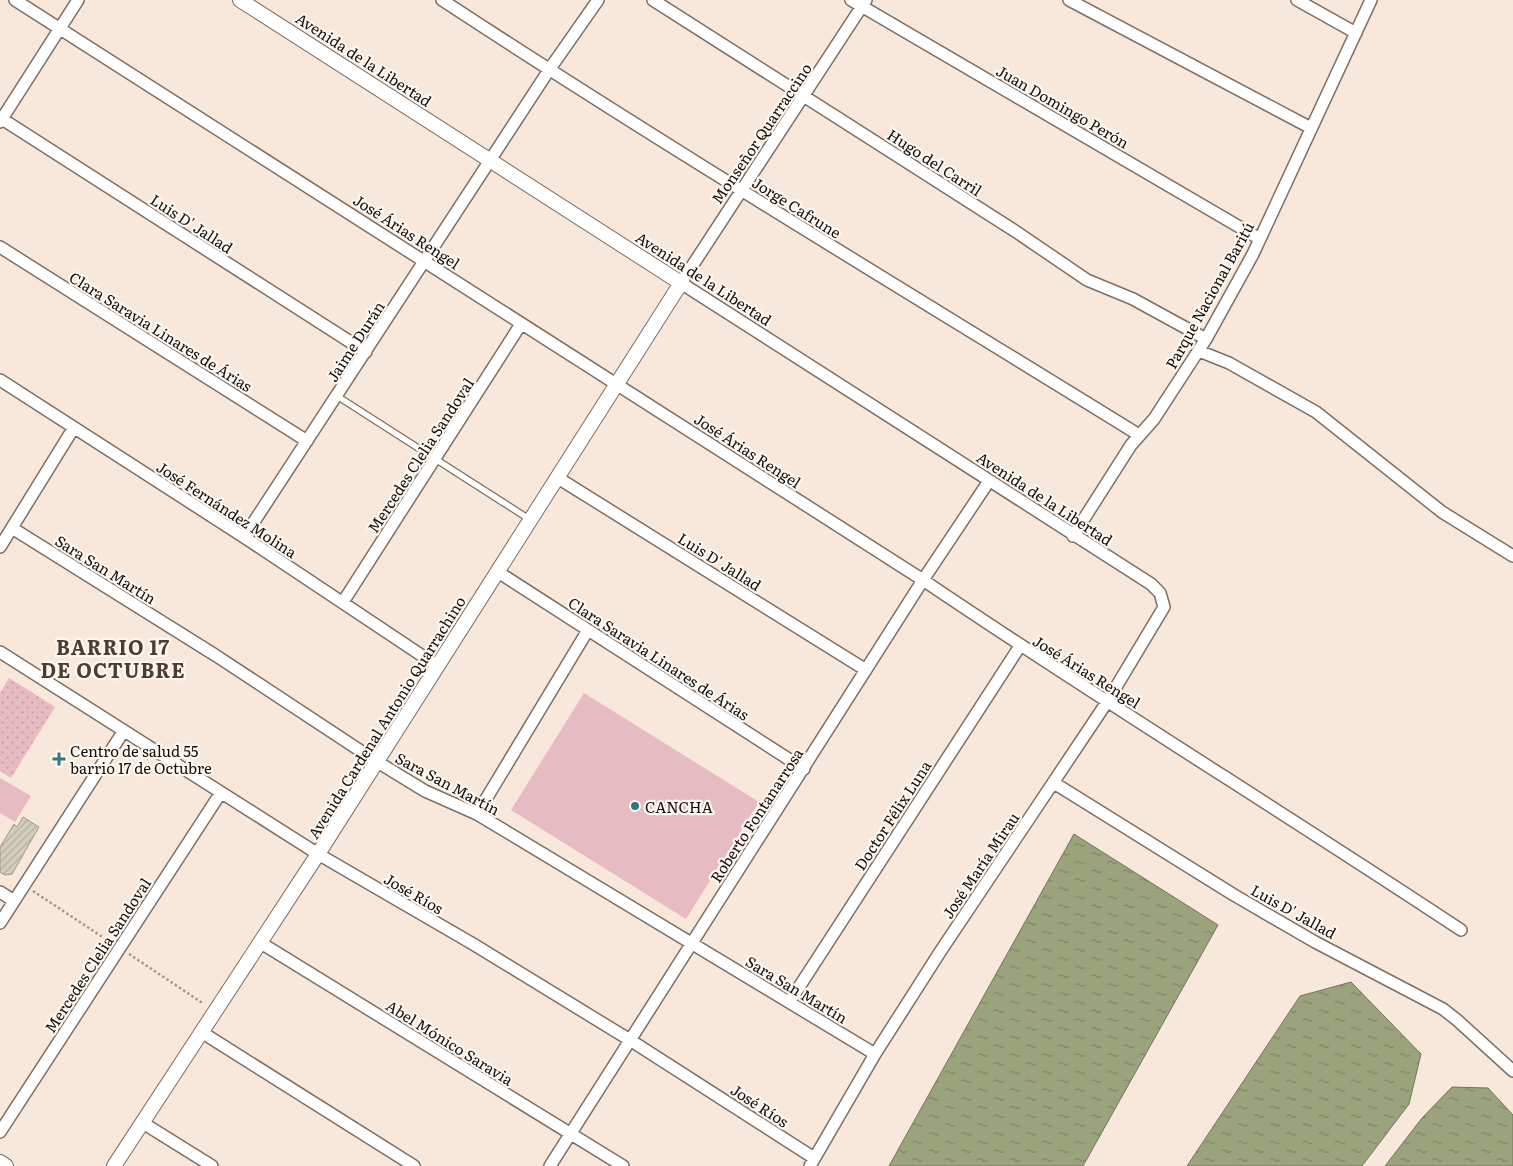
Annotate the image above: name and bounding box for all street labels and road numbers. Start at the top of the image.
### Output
street label: Avenida de la Libertad [291,6,437,112]
street label: Monseñor Quarraccino [705,58,817,208]
street label: Juan Domingo Perón [992,59,1134,153]
street label: Hugo del Carril [883,123,987,201]
street label: Jorge Cafrune [748,171,846,244]
street label: Luis D' Jallad [146,188,238,258]
street label: José Árias Rengel [349,188,465,274]
street label: Parque Nacional Baritú [1159,217,1259,373]
street label: Avenida de la Libertad [631,225,777,331]
street label: Clara Saravia Linares de Árias [65,265,257,397]
street label: Jaime Durán [320,296,390,386]
street label: Mercedes Clelia Sandoval [361,373,479,537]
street label: José Árias Rengel [690,407,806,493]
street label: Avenida de la Libertad [972,445,1118,551]
street label: José Fernández Molina [152,455,303,564]
street label: Luis D' Jallad [674,526,766,596]
street label: Sara San Martín [51,529,161,609]
street label: Avenida Cardenal Antonio Quarrachino [301,591,471,843]
street label: Clara Saravia Linares de Árias [564,591,754,725]
street label: José Árias Rengel [1029,629,1145,713]
street label: Roberto Fontanarrosa [704,742,809,887]
street label: Sara San Martín [392,746,504,820]
street label: Doctor Félix Luna [848,755,937,875]
street label: José María Mirau [936,807,1024,923]
street label: José Ríos [380,867,448,919]
street label: Mercedes Clelia Sandoval [38,873,156,1037]
street label: Luis D' Jallad [1247,878,1341,944]
street label: Sara San Martín [742,949,852,1029]
street label: Abel Mónico Saravia [382,994,519,1091]
street label: José Ríos [726,1078,794,1132]

